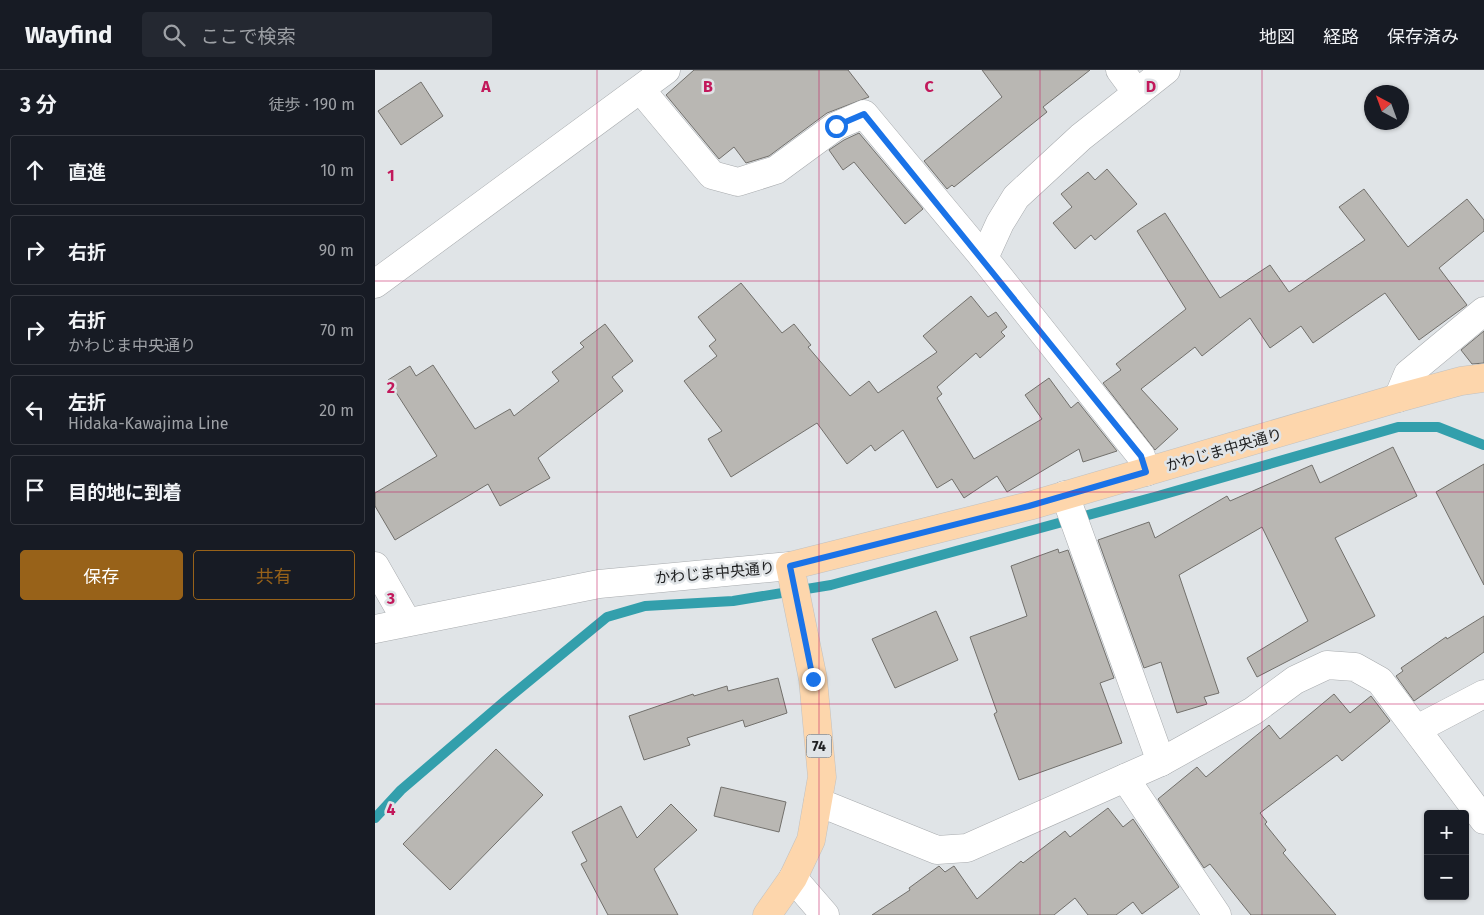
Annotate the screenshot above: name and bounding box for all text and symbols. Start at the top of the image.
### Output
search box [142,12,492,57]
text: Wayfind [25,21,112,49]
icon: search [160,21,188,49]
text: ここで検索 [200,25,295,48]
text: 地図 [1259,26,1295,48]
text: 経路 [1323,26,1359,48]
text: 保存済み [1387,26,1459,48]
text: A [480,77,491,96]
text: B [703,77,713,96]
text: C [924,77,934,96]
text: D [1146,77,1156,96]
north arrow [1364,85,1409,130]
text: 3 分 [20,92,57,118]
text: 徒歩 · 190 m [268,95,355,114]
route start [825,115,848,138]
icon: ahead [21,156,49,184]
text: 直進 [68,161,106,184]
text: 10 m [320,161,354,180]
text: 1 [387,166,395,185]
icon: right [21,236,49,264]
text: 右折 [68,241,106,264]
text: 90 m [319,241,354,260]
text: 右折 [68,309,106,332]
icon: right [21,316,49,344]
text: 70 m [320,321,354,340]
text: かわじま中央通り [68,336,196,355]
text: 2 [387,378,395,397]
text: 左折 [68,391,106,414]
icon: left [21,396,49,424]
text: 20 m [319,401,354,420]
text: Hidaka-Kawajima Line [68,414,229,433]
street label: かわじま中央通り [1164,425,1284,475]
icon: arrive [21,476,49,504]
text: 目的地に到着 [68,481,182,504]
button: 保存 [20,550,183,600]
button: 共有 [193,550,355,600]
street label: かわじま中央通り [654,559,776,587]
text: 3 [386,589,395,608]
route end [802,668,825,691]
road number: 74 [807,734,831,758]
text: 4 [386,800,396,819]
map controls [1424,810,1469,900]
button: + [1424,810,1469,855]
button: − [1424,855,1469,900]

